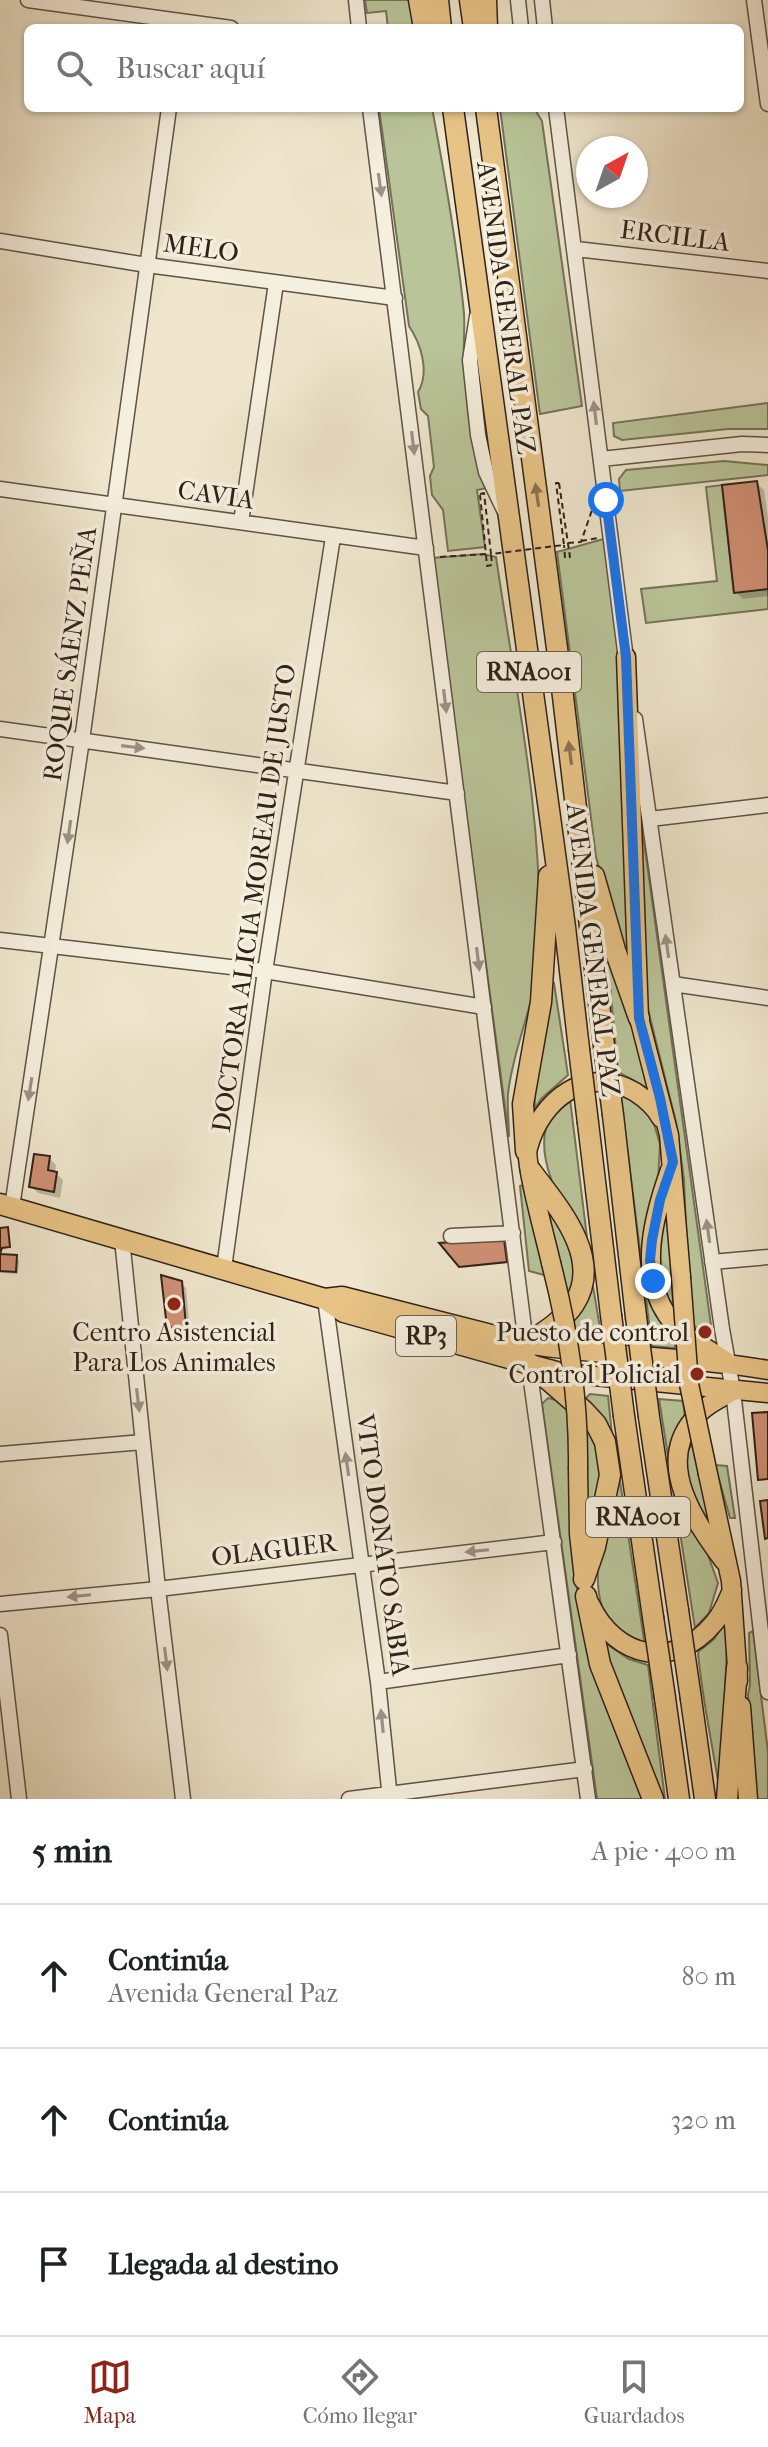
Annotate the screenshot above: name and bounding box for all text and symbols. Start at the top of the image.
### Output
search box [24,24,744,112]
icon: search [52,46,96,90]
text: Buscar aquí [116,51,265,86]
north arrow [576,136,648,208]
street label: AVENIDA GENERAL PAZ [470,158,542,457]
one-way arrow [374,173,387,198]
street label: ERCILLA [618,214,733,258]
street label: MELO [161,227,241,269]
one-way arrow [589,400,602,425]
one-way arrow [407,431,420,456]
street label: CAVIA [176,474,257,516]
one-way arrow [531,482,544,507]
route start [588,482,624,518]
street label: ROQUE SÁENZ PEÑA [36,524,103,783]
road number: RNA001 [477,652,581,692]
street label: DOCTORA ALICIA MOREAU DE JUSTO [206,662,302,1134]
one-way arrow [439,689,452,714]
one-way arrow [563,740,576,765]
one-way arrow [121,741,146,754]
street label: AVENIDA GENERAL PAZ [559,800,626,1099]
one-way arrow [62,820,75,845]
one-way arrow [660,933,673,958]
one-way arrow [472,947,485,972]
one-way arrow [23,1077,36,1102]
one-way arrow [701,1218,714,1243]
route end [635,1263,671,1299]
marker: Centro Asistencial Para Los Animales [165,1295,183,1313]
road number: RP3 [396,1316,456,1356]
place label: Centro Asistencial Para Los Animales [72,1317,276,1378]
place label: Puesto de control [496,1317,689,1348]
marker: Puesto de control [696,1323,714,1341]
place label: Control Policial [509,1359,681,1390]
marker: Control Policial [688,1365,706,1383]
one-way arrow [132,1388,145,1413]
street label: VITO DONATO SABIA [349,1411,417,1679]
one-way arrow [340,1451,353,1476]
road number: RNA001 [586,1497,690,1537]
street label: OLAGUER [210,1527,340,1573]
one-way arrow [464,1544,489,1557]
one-way arrow [66,1590,91,1603]
one-way arrow [160,1646,173,1671]
one-way arrow [375,1708,388,1733]
text: 5 min [32,1831,112,1871]
text: A pie · 400 m [592,1836,736,1867]
text: Continúa [108,1943,228,1978]
icon: ahead [32,1954,76,1998]
text: 80 m [681,1961,736,1992]
text: Avenida General Paz [108,1978,338,2009]
icon: ahead [32,2098,76,2142]
text: Continúa [108,2103,228,2138]
text: 320 m [670,2105,736,2136]
icon: arrive [32,2242,76,2286]
text: Llegada al destino [108,2247,338,2282]
tab: Mapa [83,2355,136,2429]
tab: Cómo llegar [303,2355,417,2429]
tab: Guardados [584,2355,685,2429]

